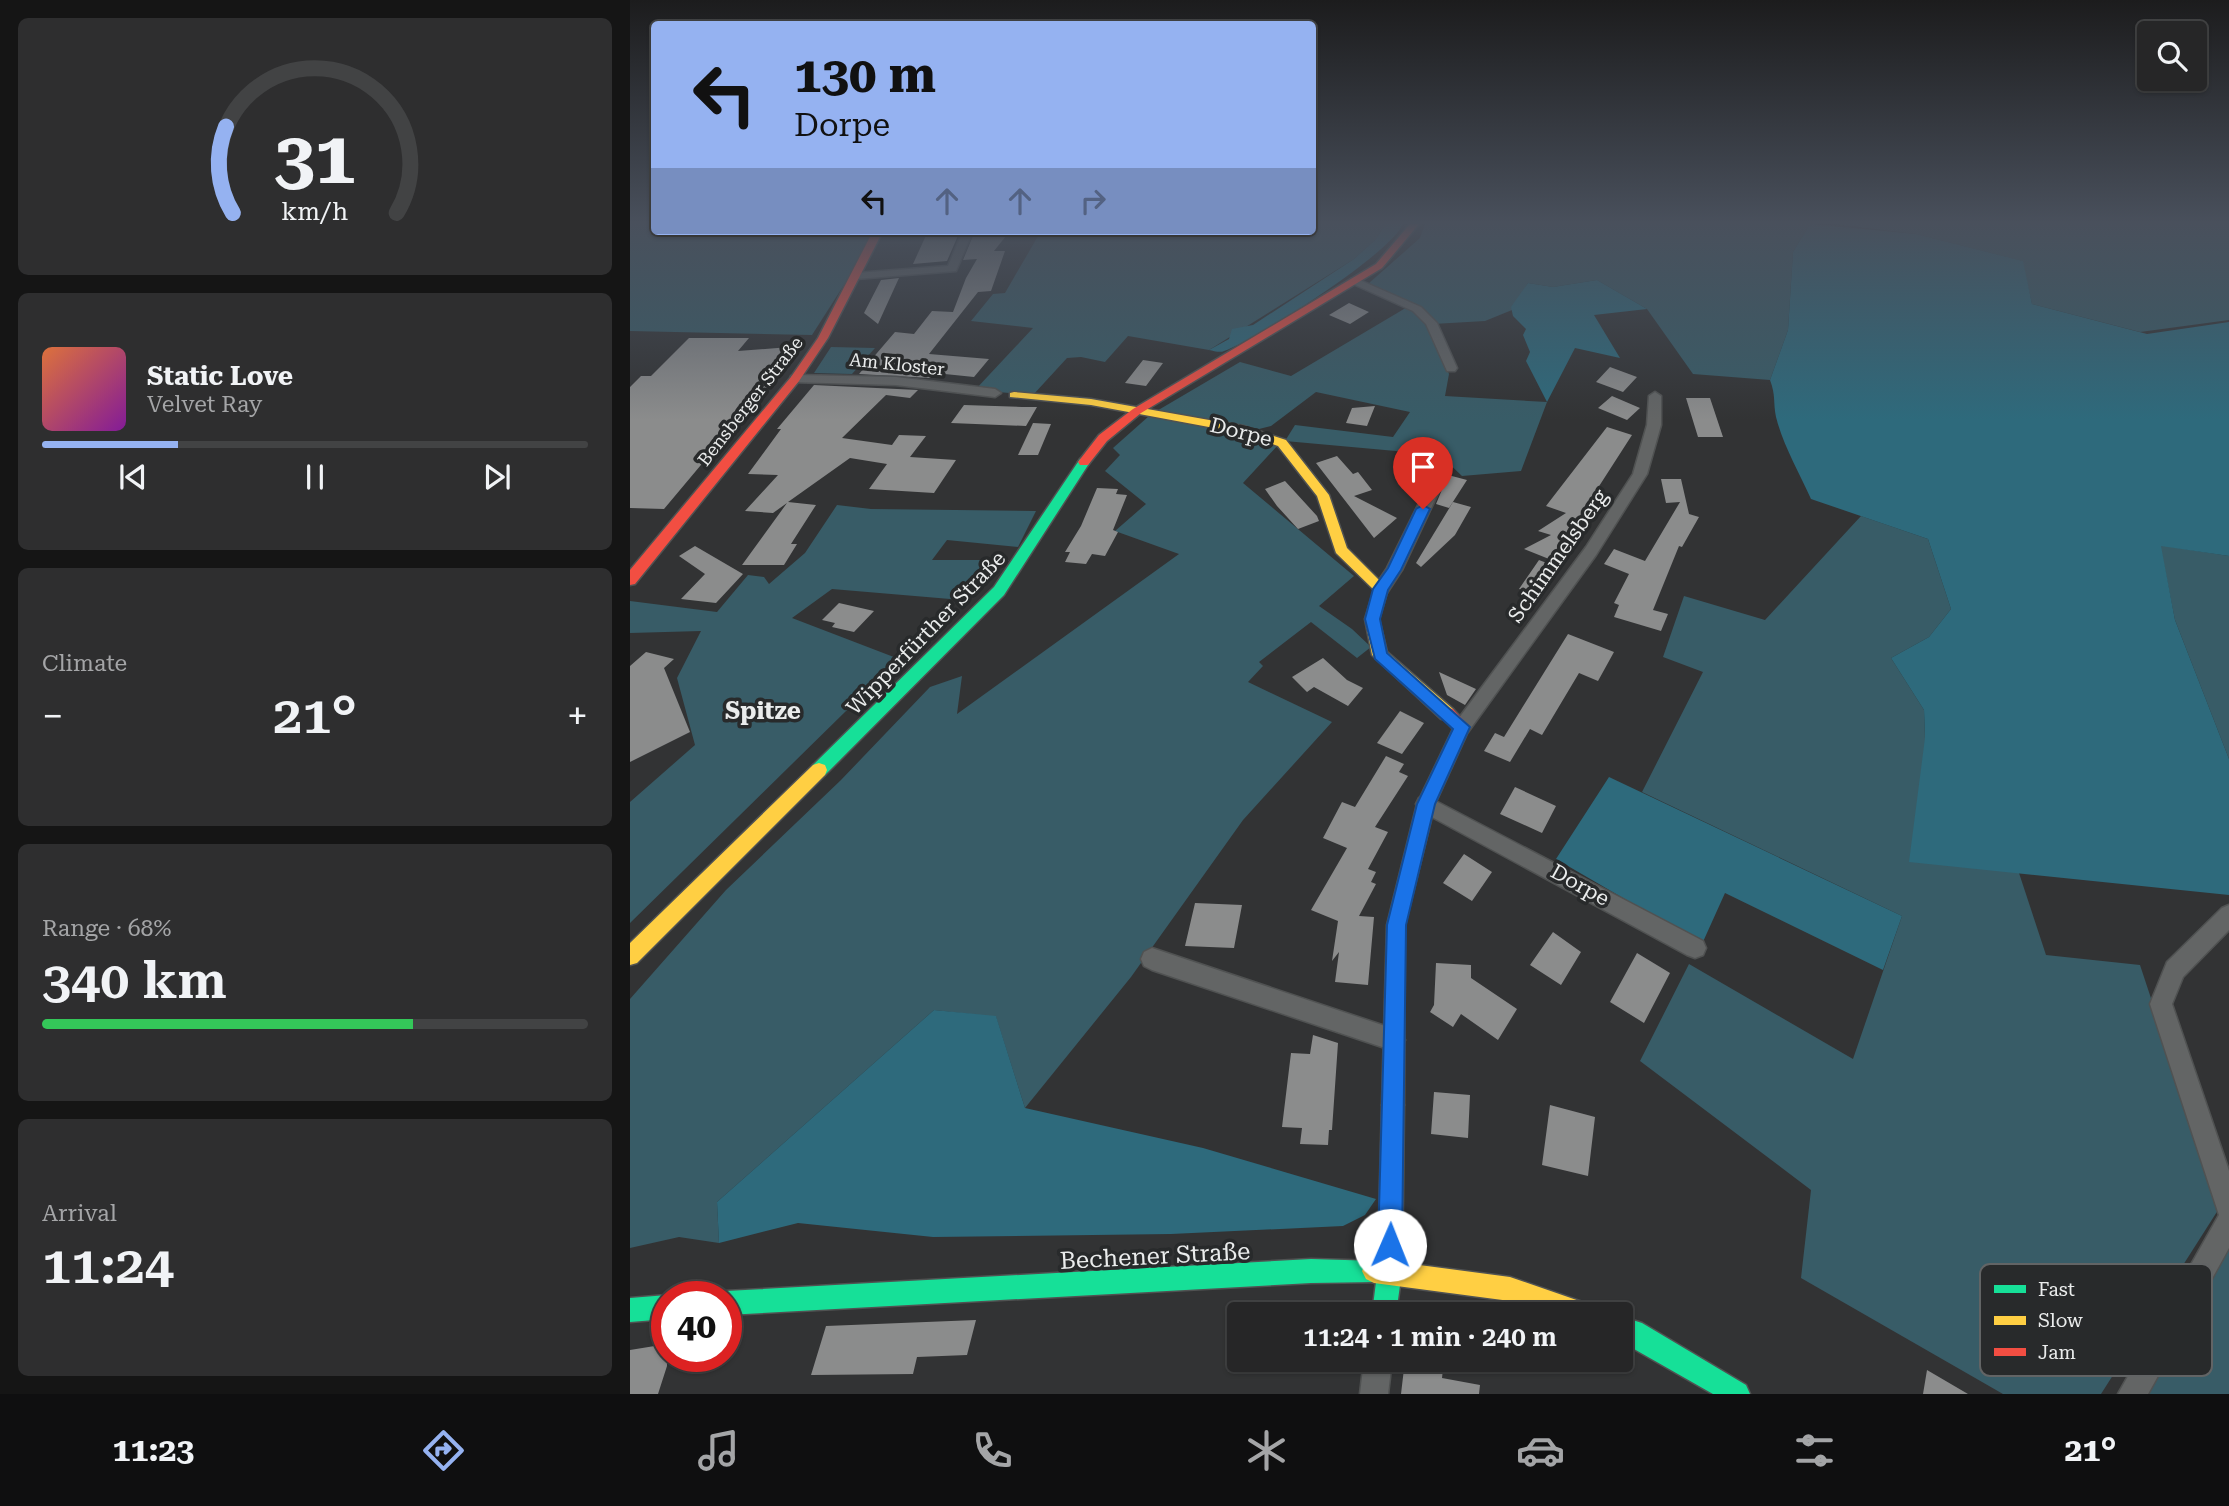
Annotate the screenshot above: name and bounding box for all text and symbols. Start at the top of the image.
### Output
map controls [2137,21,2207,91]
button: search [2137,21,2207,91]
text: 130 m [794,47,936,104]
icon: left [679,49,770,140]
text: Dorpe [794,106,890,144]
text: 31 [274,116,356,201]
icon: left [855,182,893,220]
icon: ahead [928,182,966,220]
icon: ahead [1001,182,1039,220]
icon: right [1074,182,1112,220]
text: km/h [282,196,348,225]
street label: Bensberger Straße [693,332,807,470]
street label: Am Kloster [848,349,946,379]
text: Static Love [147,361,293,391]
text: Velvet Ray [147,391,262,418]
street label: Dorpe [1207,413,1275,451]
pin [1393,437,1453,509]
icon: arrive [1404,448,1442,486]
icon: previous [114,458,152,496]
icon: pause [296,458,334,496]
icon: next [478,458,516,496]
street label: Schimmelsberg [1503,485,1613,627]
street label: Wipperfürther Straße [842,546,1010,720]
text: Climate [42,650,127,677]
text: 21° [273,685,357,746]
text: − [42,694,63,738]
text: + [567,694,588,738]
district label: Spitze [725,697,801,725]
street label: Dorpe [1547,859,1613,911]
text: Range · 68% [42,915,171,942]
text: 340 km [42,950,227,1011]
text: Arrival [42,1200,117,1227]
position arrow [1353,1208,1427,1282]
text: 11:24 [42,1235,174,1296]
street label: Bechener Straße [1059,1237,1251,1275]
legend [1980,1264,2212,1376]
text: Fast [2038,1278,2075,1301]
speed limit sign: 40 [651,1281,742,1372]
text: Slow [2038,1309,2083,1332]
text: 11:24 · 1 min · 240 m [1303,1322,1557,1352]
text: Jam [2038,1341,2076,1364]
icon: directions [419,1426,468,1475]
icon: music [694,1426,743,1475]
icon: phone [968,1426,1017,1475]
icon: climate [1242,1426,1291,1475]
icon: car [1516,1426,1565,1475]
icon: filters [1790,1426,1839,1475]
text: 11:23 [113,1431,194,1469]
text: 21° [2065,1431,2116,1469]

